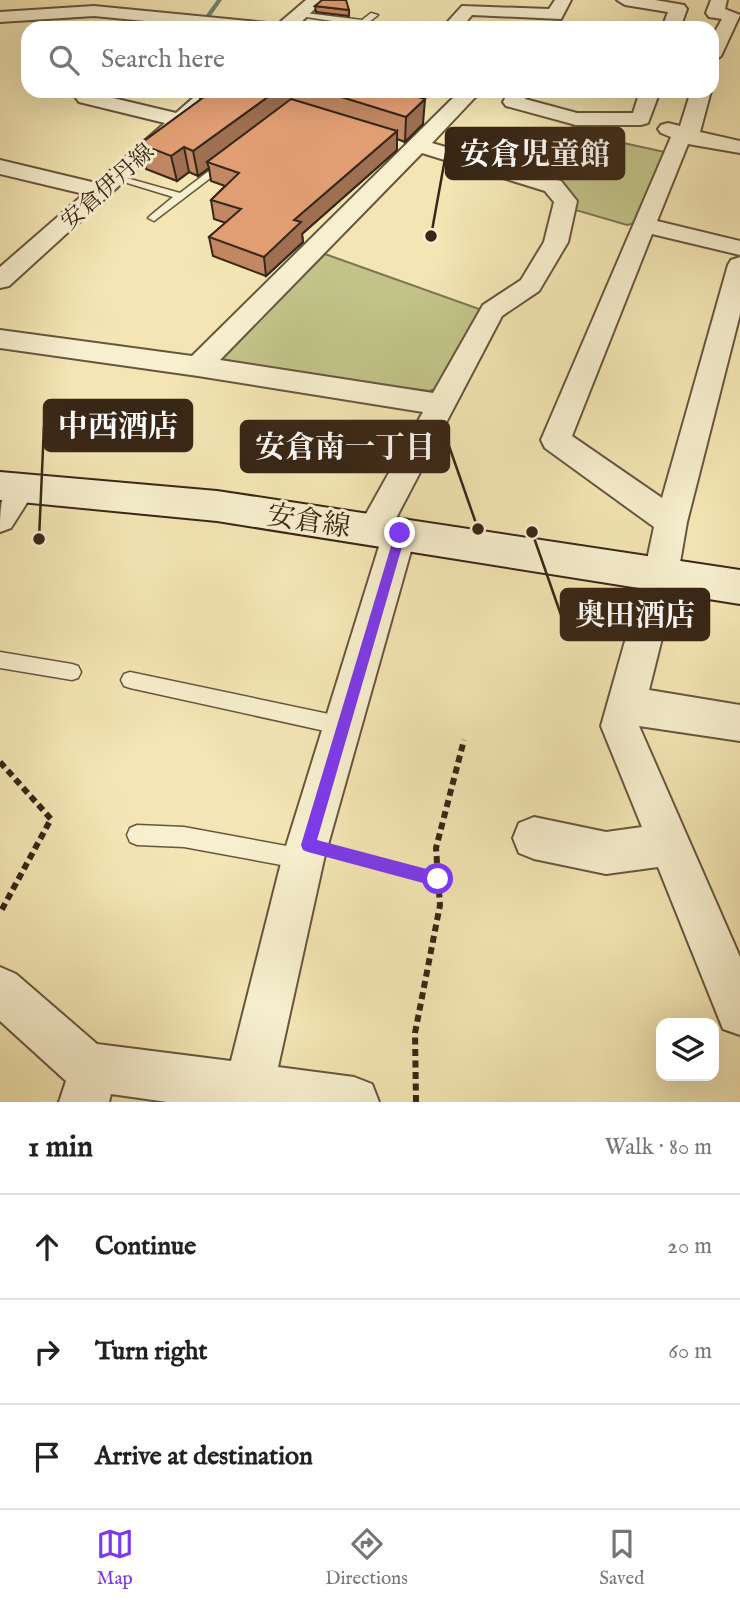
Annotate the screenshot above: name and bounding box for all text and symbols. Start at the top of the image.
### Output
search box [21,21,719,98]
icon: search [45,41,83,79]
text: Search here [101,43,225,76]
callout: 安倉児童館 [446,128,624,179]
text: 安倉児童館 [460,137,610,175]
street label: 安倉伊丹線 [56,138,160,236]
callout: 中西酒店 [44,400,192,451]
text: 中西酒店 [58,409,178,447]
callout: 安倉南一丁目 [241,421,449,472]
text: 安倉南一丁目 [255,430,435,468]
street label: 安倉線 [264,499,353,546]
route end [384,517,415,548]
callout: 奥田酒店 [561,589,709,640]
text: 奥田酒店 [575,598,695,636]
route start [422,863,453,894]
map controls [656,1018,719,1081]
button: layers [656,1018,719,1081]
text: 1 min [28,1129,93,1167]
text: Walk · 80 m [605,1133,712,1162]
icon: ahead [28,1228,66,1266]
text: Continue [95,1230,196,1263]
text: 20 m [667,1232,712,1261]
icon: right [28,1333,66,1371]
text: Turn right [95,1335,208,1368]
text: 60 m [668,1337,712,1366]
icon: arrive [28,1438,66,1476]
text: Arrive at destination [95,1440,313,1473]
tab: Map [96,1525,134,1591]
tab: Directions [325,1525,408,1591]
tab: Saved [599,1525,644,1591]

